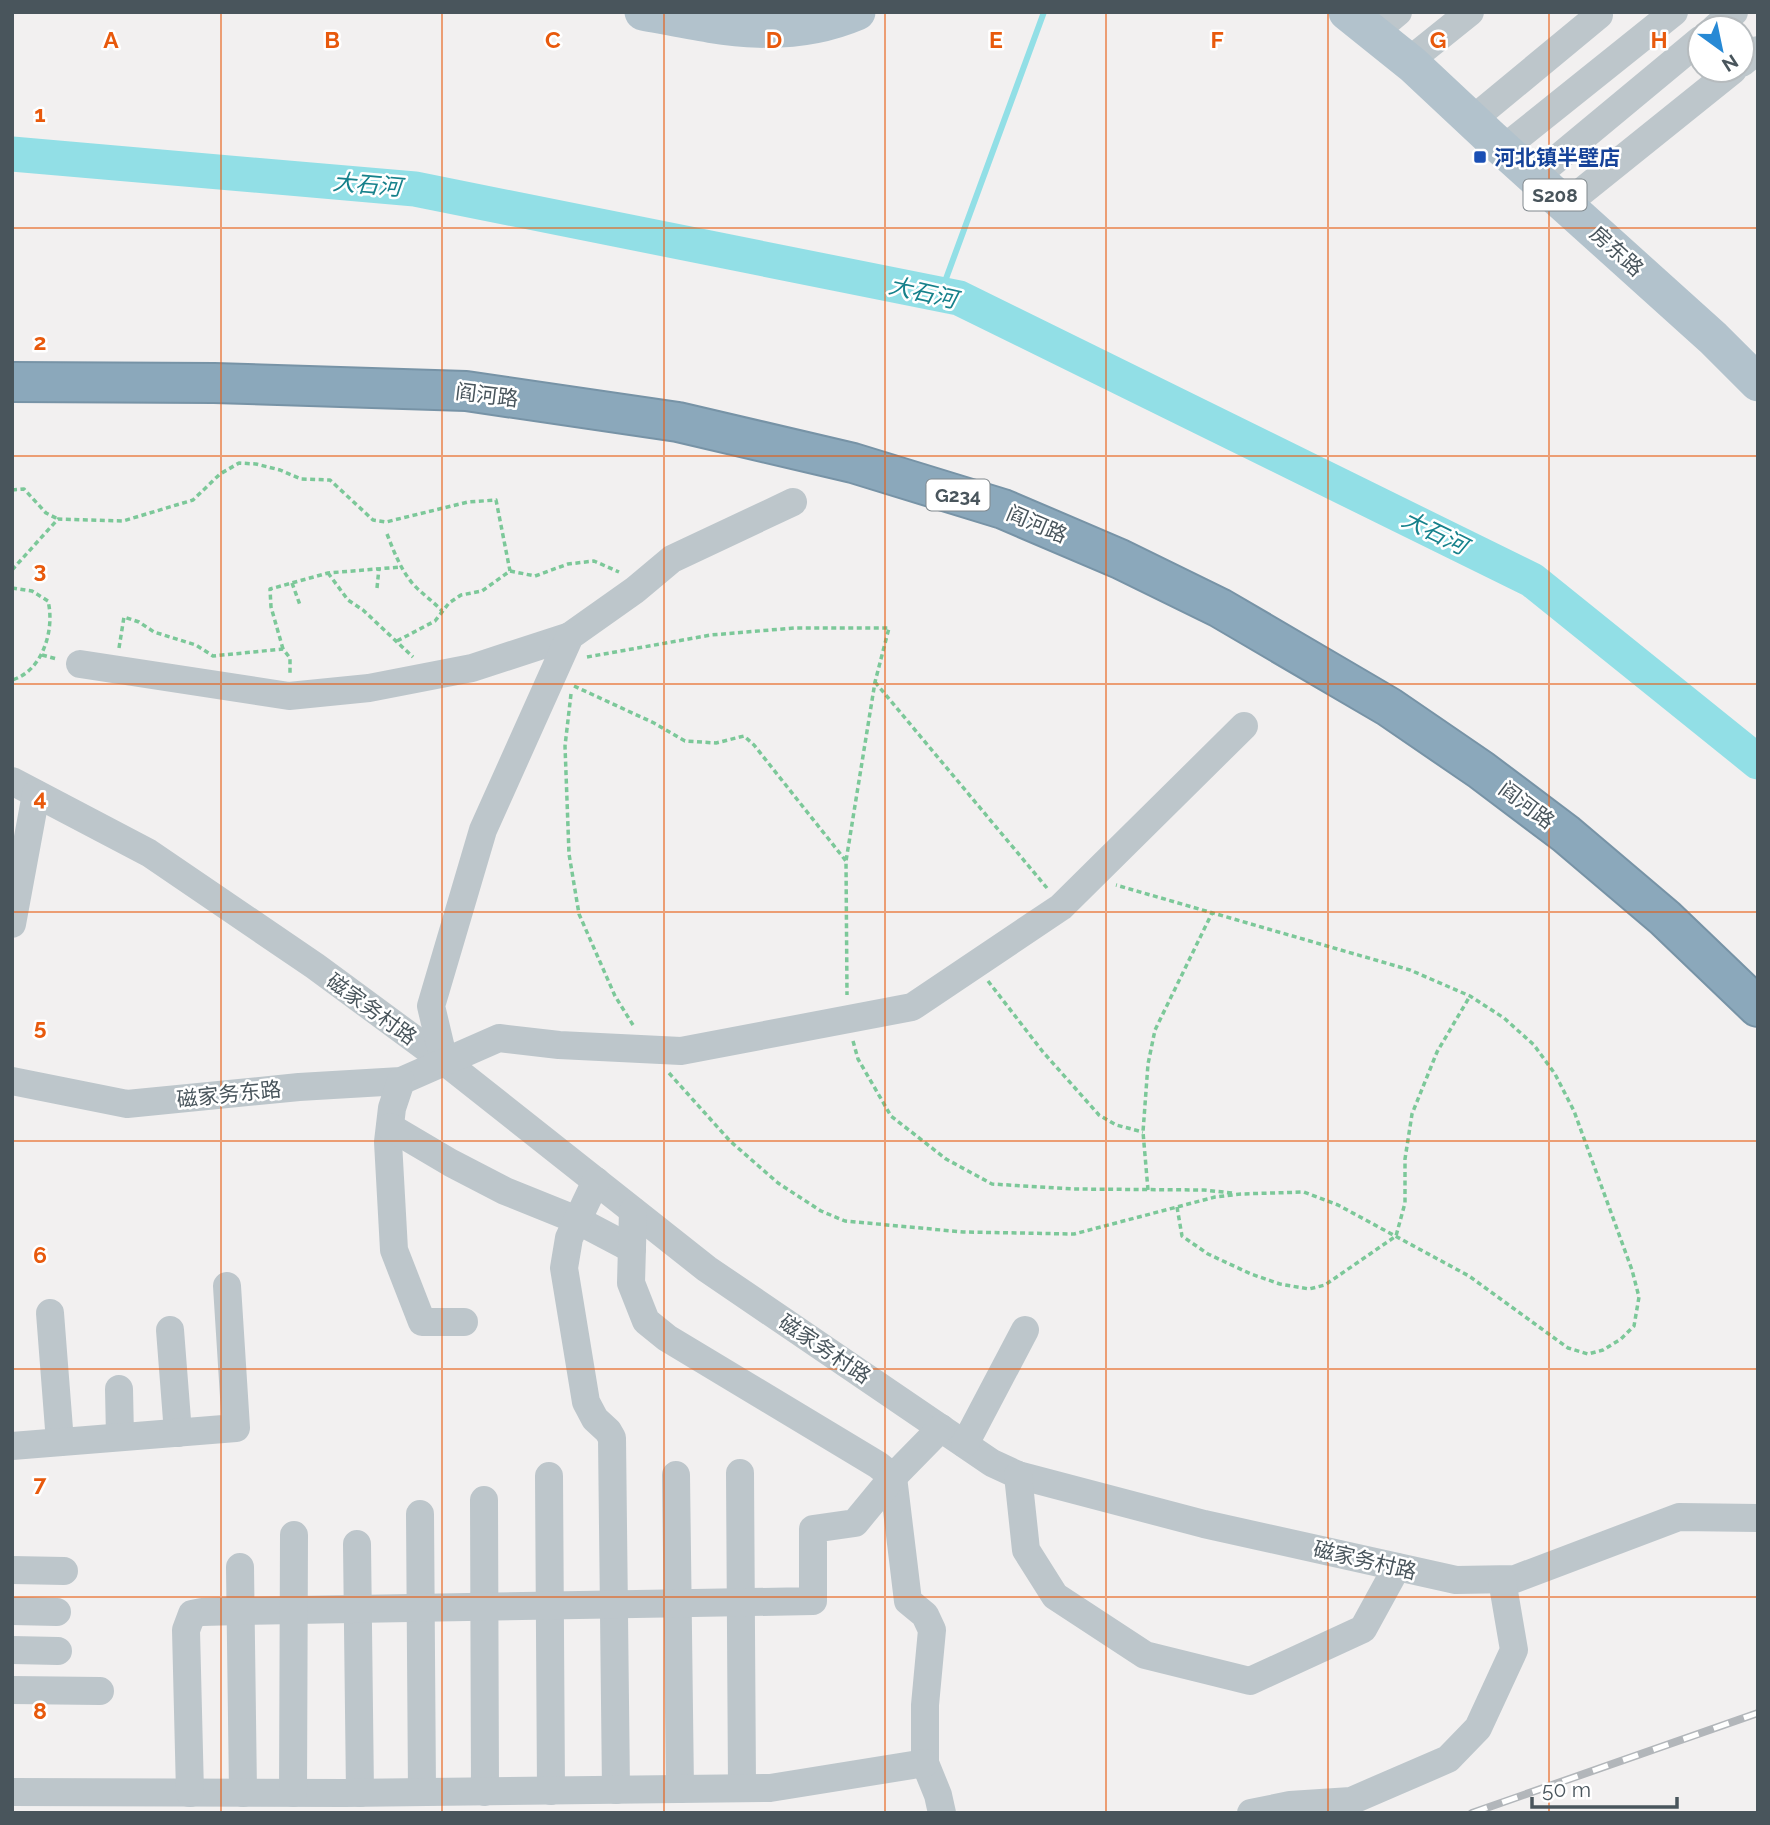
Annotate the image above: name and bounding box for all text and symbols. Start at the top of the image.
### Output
north arrow [1686,14,1756,84]
text: A [103,26,119,53]
text: B [324,26,340,53]
text: C [545,26,561,53]
text: D [766,26,782,53]
text: E [989,26,1003,53]
text: F [1210,26,1224,53]
text: G [1430,26,1446,53]
text: H [1650,26,1668,53]
text: N [1718,50,1742,76]
text: 1 [34,100,46,127]
place label: 河北镇半壁店 [1494,145,1620,170]
marker: 河北镇半壁店 [1472,149,1488,165]
water label: 大石河 [331,168,407,201]
road number: S208 [1524,180,1586,210]
street label: 房东路 [1585,221,1649,281]
water label: 大石河 [886,271,964,314]
text: 2 [34,328,46,355]
street label: 阎河路 [454,379,520,411]
road number: G234 [926,480,990,510]
street label: 阎河路 [1003,500,1071,548]
water label: 大石河 [1398,505,1476,561]
text: 3 [34,556,46,583]
street label: 阎河路 [1494,776,1560,834]
text: 4 [33,784,47,811]
street label: 磁家务村路 [322,968,422,1050]
text: 5 [34,1013,47,1040]
street label: 磁家务东路 [175,1076,283,1112]
text: 6 [33,1241,47,1268]
street label: 磁家务村路 [774,1309,876,1389]
text: 7 [34,1469,47,1496]
street label: 磁家务村路 [1311,1536,1419,1584]
text: 8 [33,1697,47,1724]
scale bar [1532,1766,1677,1810]
text: 50 m [1542,1777,1591,1802]

